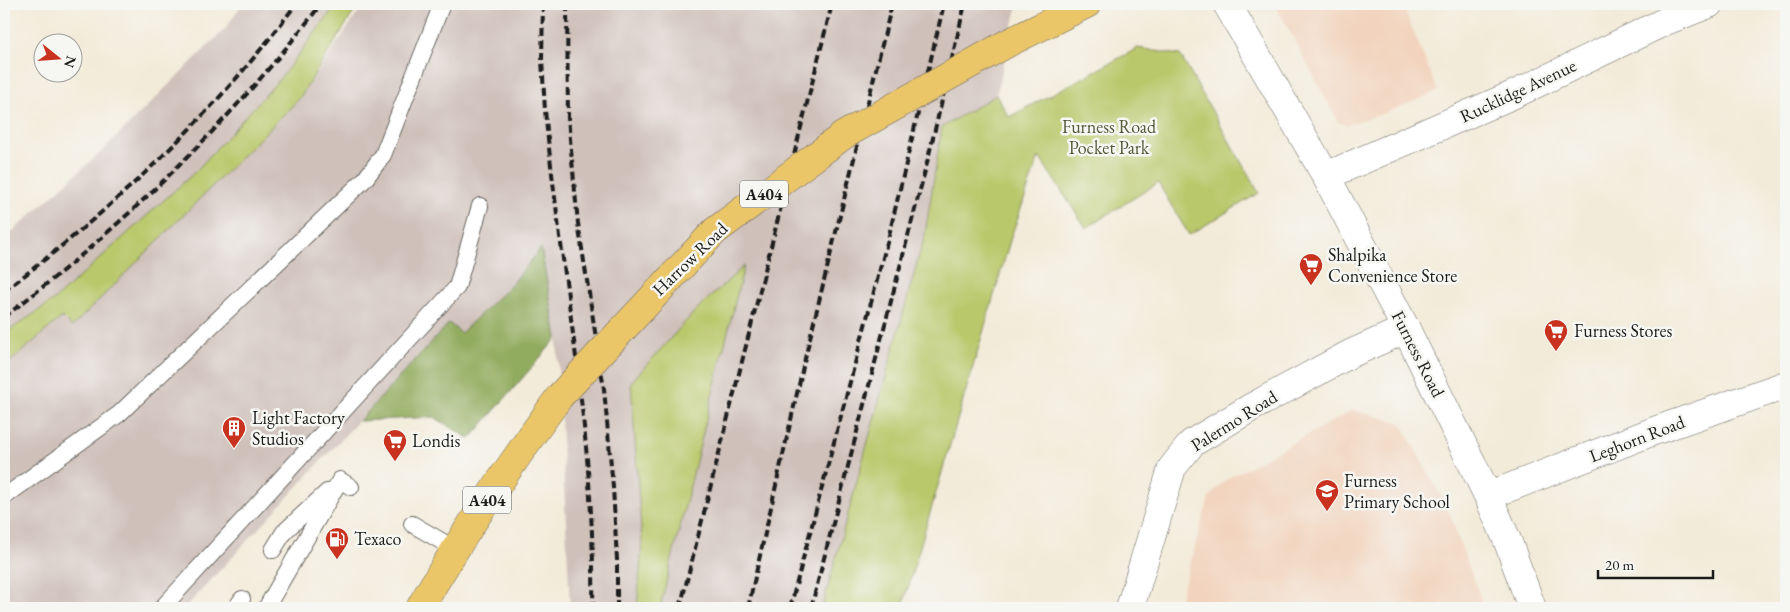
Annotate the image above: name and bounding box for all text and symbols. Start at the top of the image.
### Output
north arrow [32,32,82,82]
street label: Rucklidge Avenue [1456,53,1580,128]
text: N [60,54,81,70]
park label: Furness Road Pocket Park [1062,115,1157,159]
road number: A404 [740,180,788,208]
street label: Harrow Road [647,216,733,300]
place label: Shalpika Convenience Store [1328,243,1457,287]
supermarket icon: Shalpika Convenience Store [1298,252,1324,286]
street label: Furness Road [1387,307,1450,402]
supermarket icon: Furness Stores [1543,318,1569,352]
place label: Furness Stores [1574,319,1672,342]
street label: Palermo Road [1186,384,1282,456]
place label: Light Factory Studios [252,406,345,450]
street label: Leghorn Road [1586,410,1689,467]
building icon: Light Factory Studios [221,415,247,449]
supermarket icon: Londis [382,428,408,462]
place label: Londis [412,429,460,452]
place label: Furness Primary School [1344,469,1450,513]
school or university icon: Furness Primary School [1314,478,1340,512]
road number: A404 [463,486,511,514]
fuel station icon: Texaco [324,526,350,560]
place label: Texaco [354,527,402,550]
scale bar [1598,547,1712,579]
text: 20 m [1605,555,1634,574]

